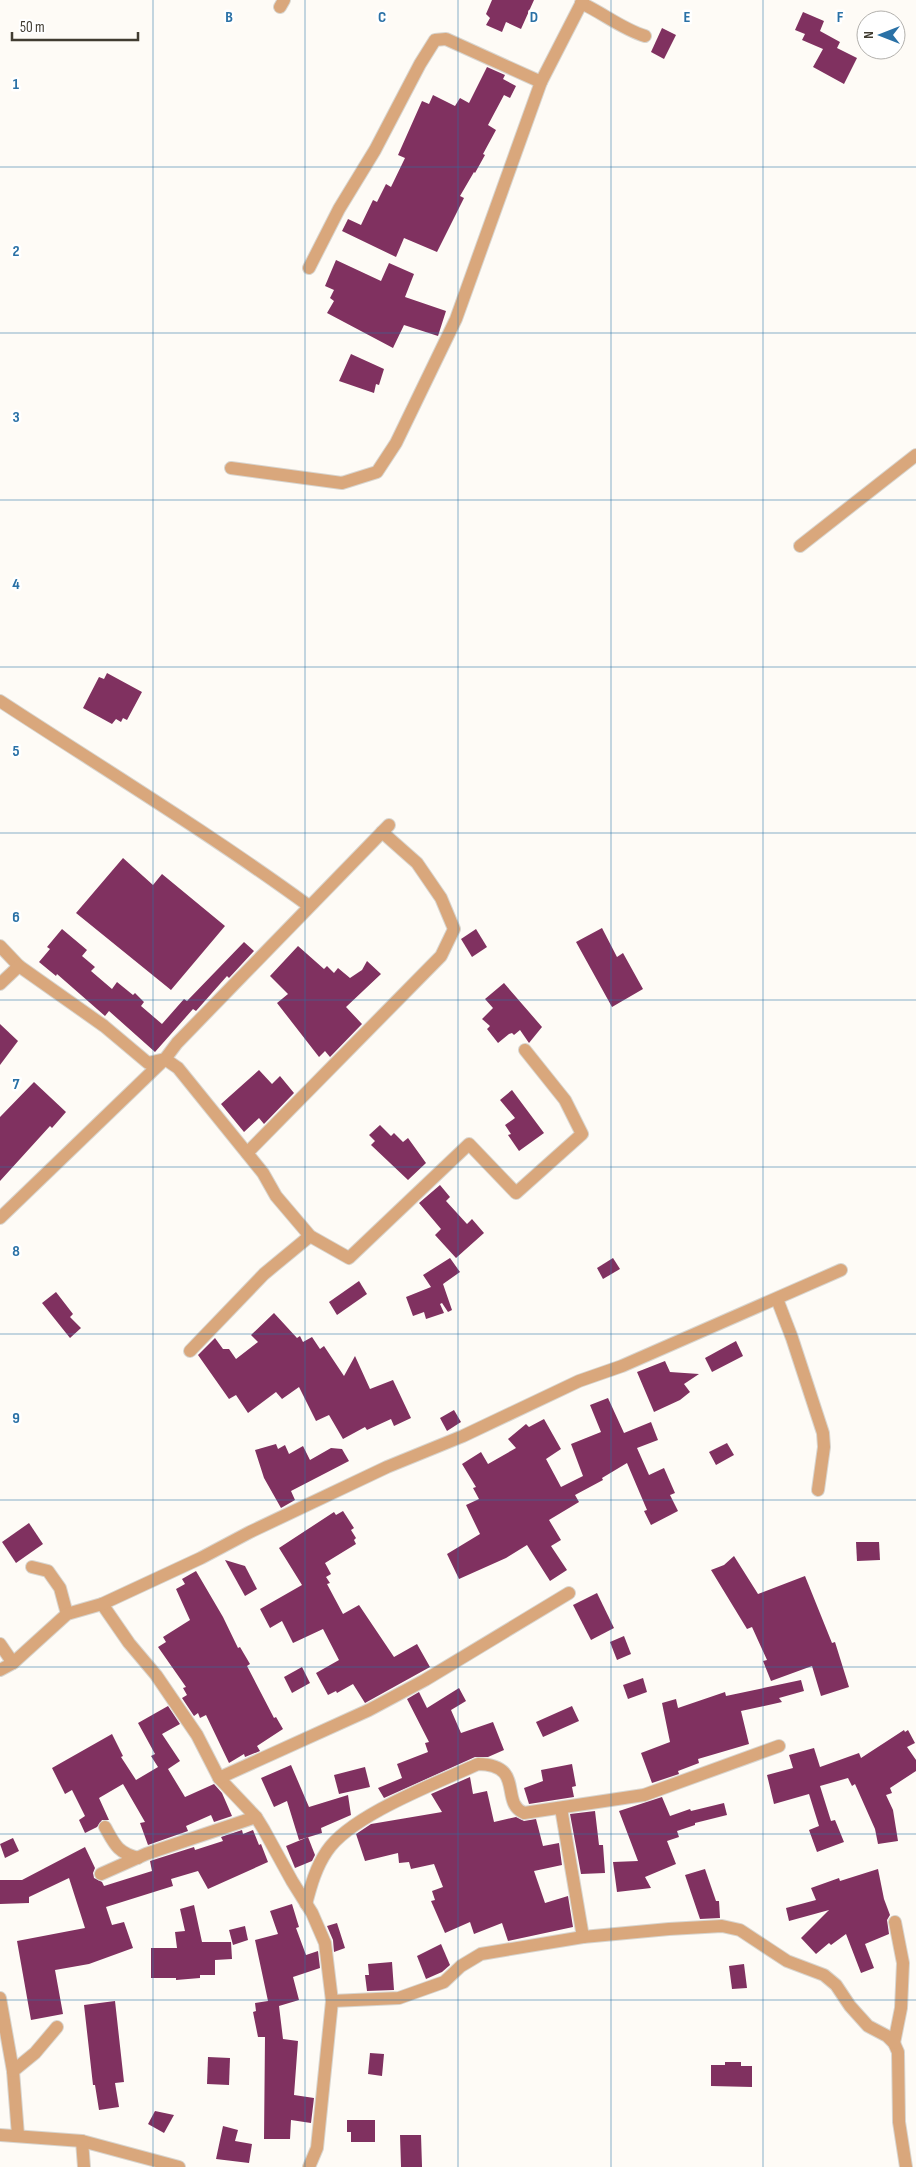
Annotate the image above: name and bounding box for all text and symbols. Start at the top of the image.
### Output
text: B [225,8,233,27]
text: C [378,8,386,27]
text: D [530,8,538,27]
text: E [684,8,691,27]
text: F [837,8,844,27]
scale bar [12,10,139,42]
north arrow [856,10,906,60]
text: 50 m [20,18,45,37]
text: N [860,31,877,39]
text: 1 [13,75,20,94]
text: 2 [12,242,20,261]
text: 3 [12,408,20,427]
text: 4 [12,575,20,594]
text: 5 [12,742,20,761]
text: 6 [12,908,20,927]
text: 7 [13,1075,20,1094]
text: 8 [12,1242,20,1261]
text: 9 [12,1409,20,1428]

